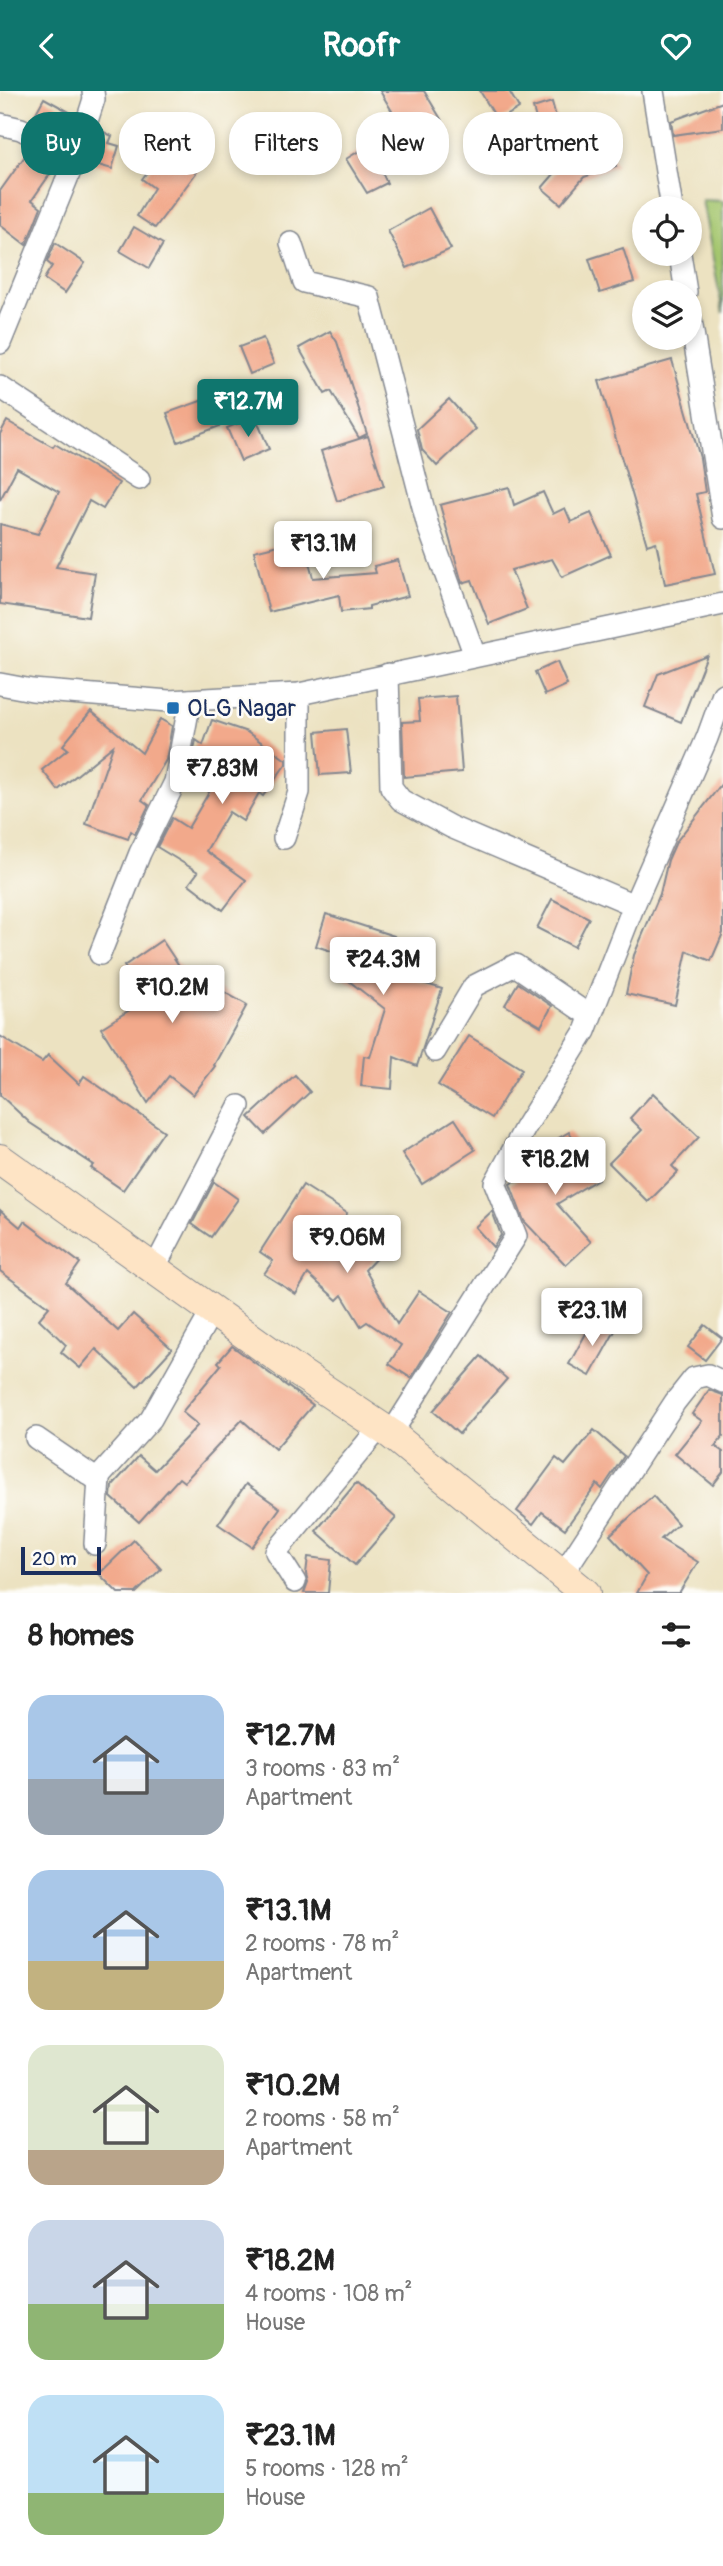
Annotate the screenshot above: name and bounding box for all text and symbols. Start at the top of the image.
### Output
text: Roofr [323,26,400,66]
icon: back [28,27,66,65]
icon: heart [657,27,695,65]
chip: Buy [21,112,105,175]
chip: Rent [119,112,215,175]
chip: Filters [229,112,342,175]
chip: New [356,112,449,175]
chip: Apartment [463,112,623,175]
map controls [632,196,702,350]
button: locate [632,196,702,266]
button: layers [632,280,702,350]
pin: ₹12.7M [191,379,305,439]
text: ₹12.7M [213,387,283,416]
pin: ₹13.1M [266,521,380,581]
text: ₹13.1M [290,529,356,558]
place label: OLG Nagar [187,694,297,723]
marker: OLG Nagar [165,700,181,716]
pin: ₹7.83M [165,747,279,806]
text: ₹7.83M [186,754,258,783]
pin: ₹24.3M [326,937,440,997]
text: ₹24.3M [346,945,420,974]
pin: ₹10.2M [115,965,229,1025]
text: ₹10.2M [136,973,208,1002]
pin: ₹18.2M [498,1137,612,1197]
text: ₹18.2M [521,1145,589,1174]
pin: ₹9.06M [290,1215,404,1275]
text: ₹9.06M [309,1223,385,1252]
pin: ₹23.1M [535,1289,649,1348]
text: ₹23.1M [557,1296,627,1325]
scale bar [21,1544,102,1576]
text: 20 m [32,1547,77,1571]
icon: filters [657,1616,695,1654]
text: 8 homes [28,1617,134,1654]
text: ₹12.7M [245,1717,336,1754]
icon: home [84,1723,168,1807]
text: 3 rooms · 83 m² [245,1754,400,1783]
text: Apartment [245,1783,352,1812]
text: ₹13.1M [245,1892,331,1929]
icon: home [84,1898,168,1982]
text: 2 rooms · 78 m² [245,1929,399,1958]
text: Apartment [245,1958,352,1987]
text: ₹10.2M [245,2067,340,2104]
icon: home [84,2073,168,2157]
text: 2 rooms · 58 m² [245,2104,400,2133]
text: Apartment [245,2133,352,2162]
text: ₹18.2M [245,2242,335,2279]
icon: home [84,2248,168,2332]
text: 4 rooms · 108 m² [245,2279,412,2308]
text: House [245,2308,305,2337]
text: ₹23.1M [245,2417,336,2454]
icon: home [84,2423,168,2507]
text: 5 rooms · 128 m² [245,2454,409,2483]
text: House [245,2483,305,2512]

